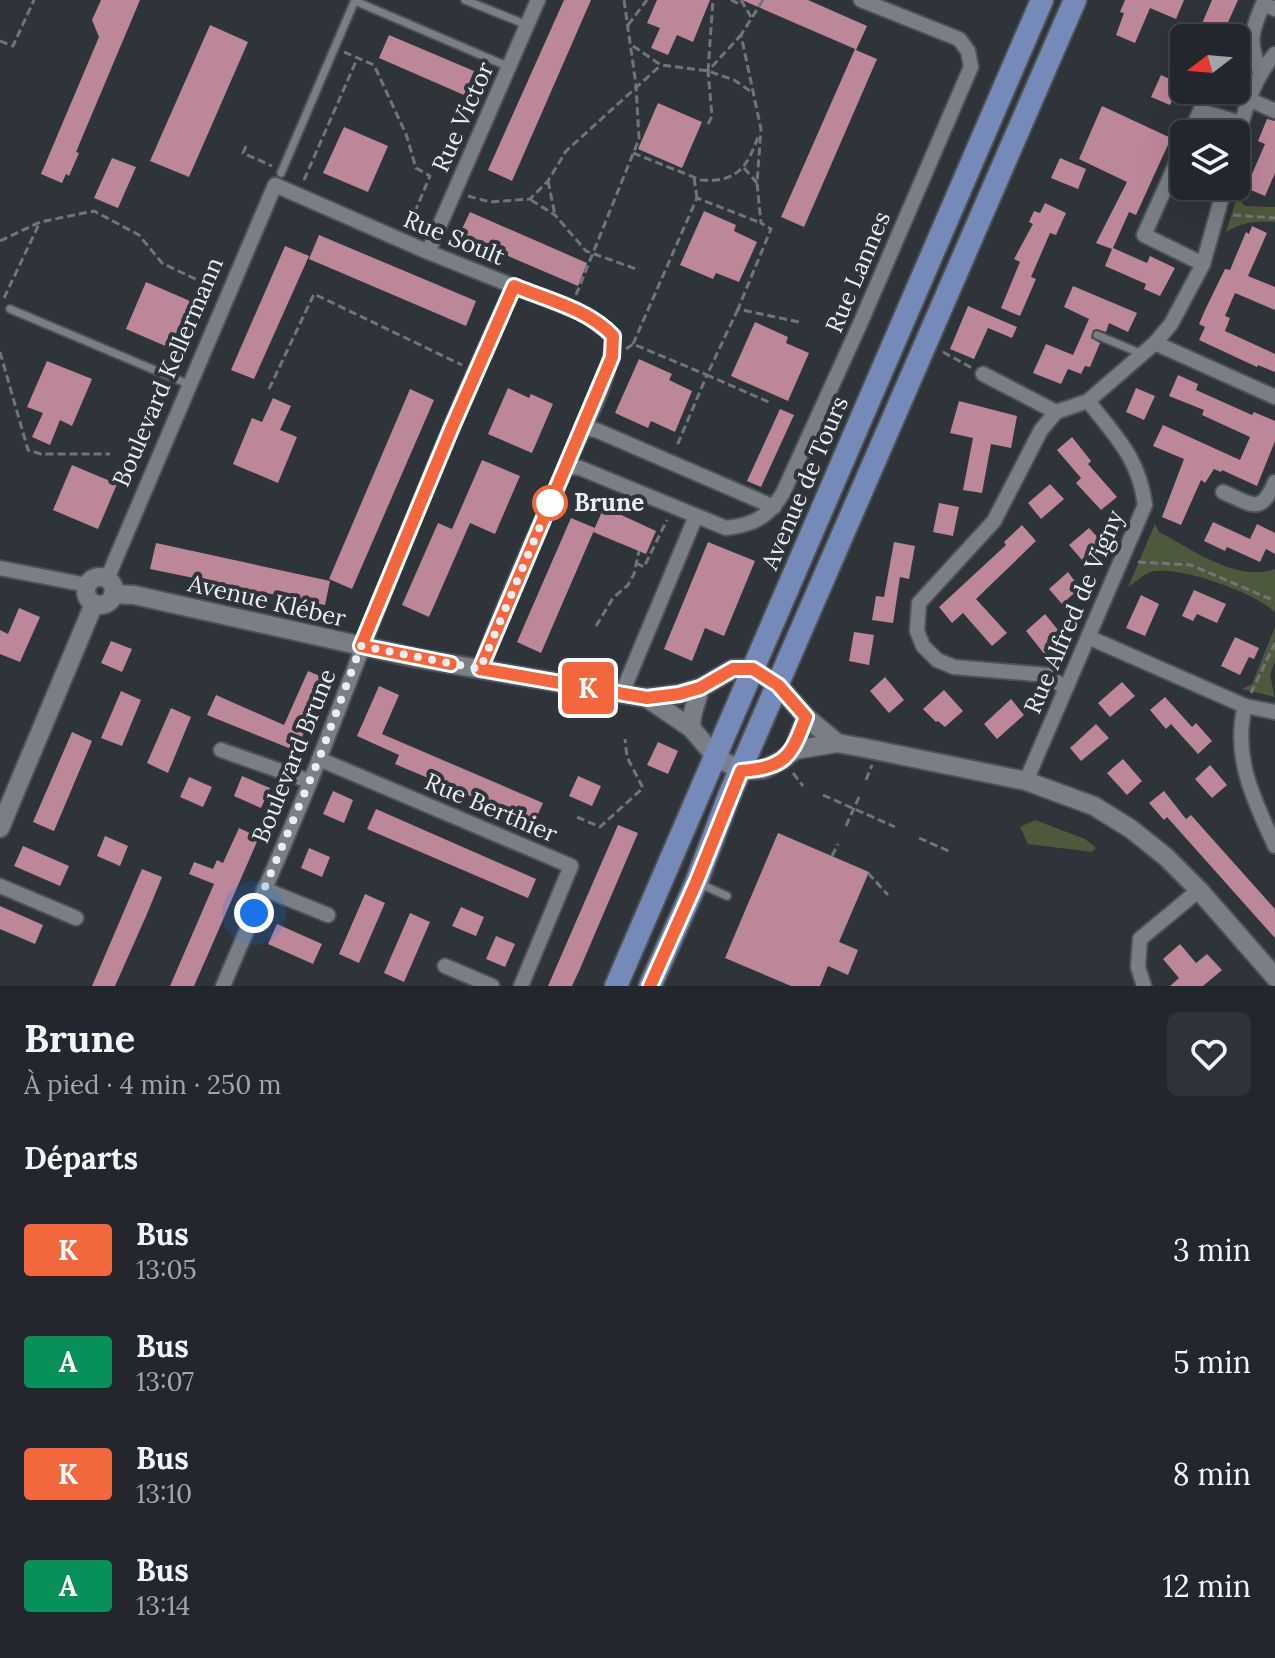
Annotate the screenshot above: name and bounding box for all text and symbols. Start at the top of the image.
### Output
north arrow [1170,24,1250,104]
map controls [1170,24,1250,200]
street label: Rue Victor [425,56,501,177]
button: layers [1170,120,1250,200]
street label: Rue Soult [399,203,510,272]
street label: Rue Lannes [818,206,897,337]
street label: Boulevard Kellermann [105,252,230,491]
street label: Avenue de Tours [754,391,855,575]
marker: Brune [533,486,567,520]
place label: Brune [574,487,644,518]
street label: Rue Alfred de Vigny [1017,505,1131,718]
street label: Avenue Kléber [184,567,350,634]
line badge: K [562,662,614,714]
street label: Boulevard Brune [245,664,343,847]
text: K [578,670,598,706]
street label: Rue Berthier [420,766,563,850]
your location [234,893,274,933]
button: heart [1167,1012,1251,1096]
text: Brune [24,1014,135,1062]
text: À pied · 4 min · 250 m [24,1068,281,1101]
text: Départs [24,1139,138,1177]
text: Bus [136,1215,189,1253]
text: 3 min [1173,1231,1251,1269]
text: K [58,1232,78,1268]
text: 13:05 [136,1253,197,1286]
text: Bus [136,1327,189,1365]
text: 5 min [1173,1343,1251,1381]
text: A [59,1344,77,1380]
text: 13:07 [136,1365,194,1398]
text: Bus [136,1439,189,1477]
text: 8 min [1173,1455,1251,1493]
text: K [58,1456,78,1492]
text: 13:10 [136,1477,192,1510]
text: Bus [136,1551,189,1589]
text: 12 min [1163,1567,1251,1605]
text: A [59,1568,77,1604]
text: 13:14 [136,1589,190,1622]

